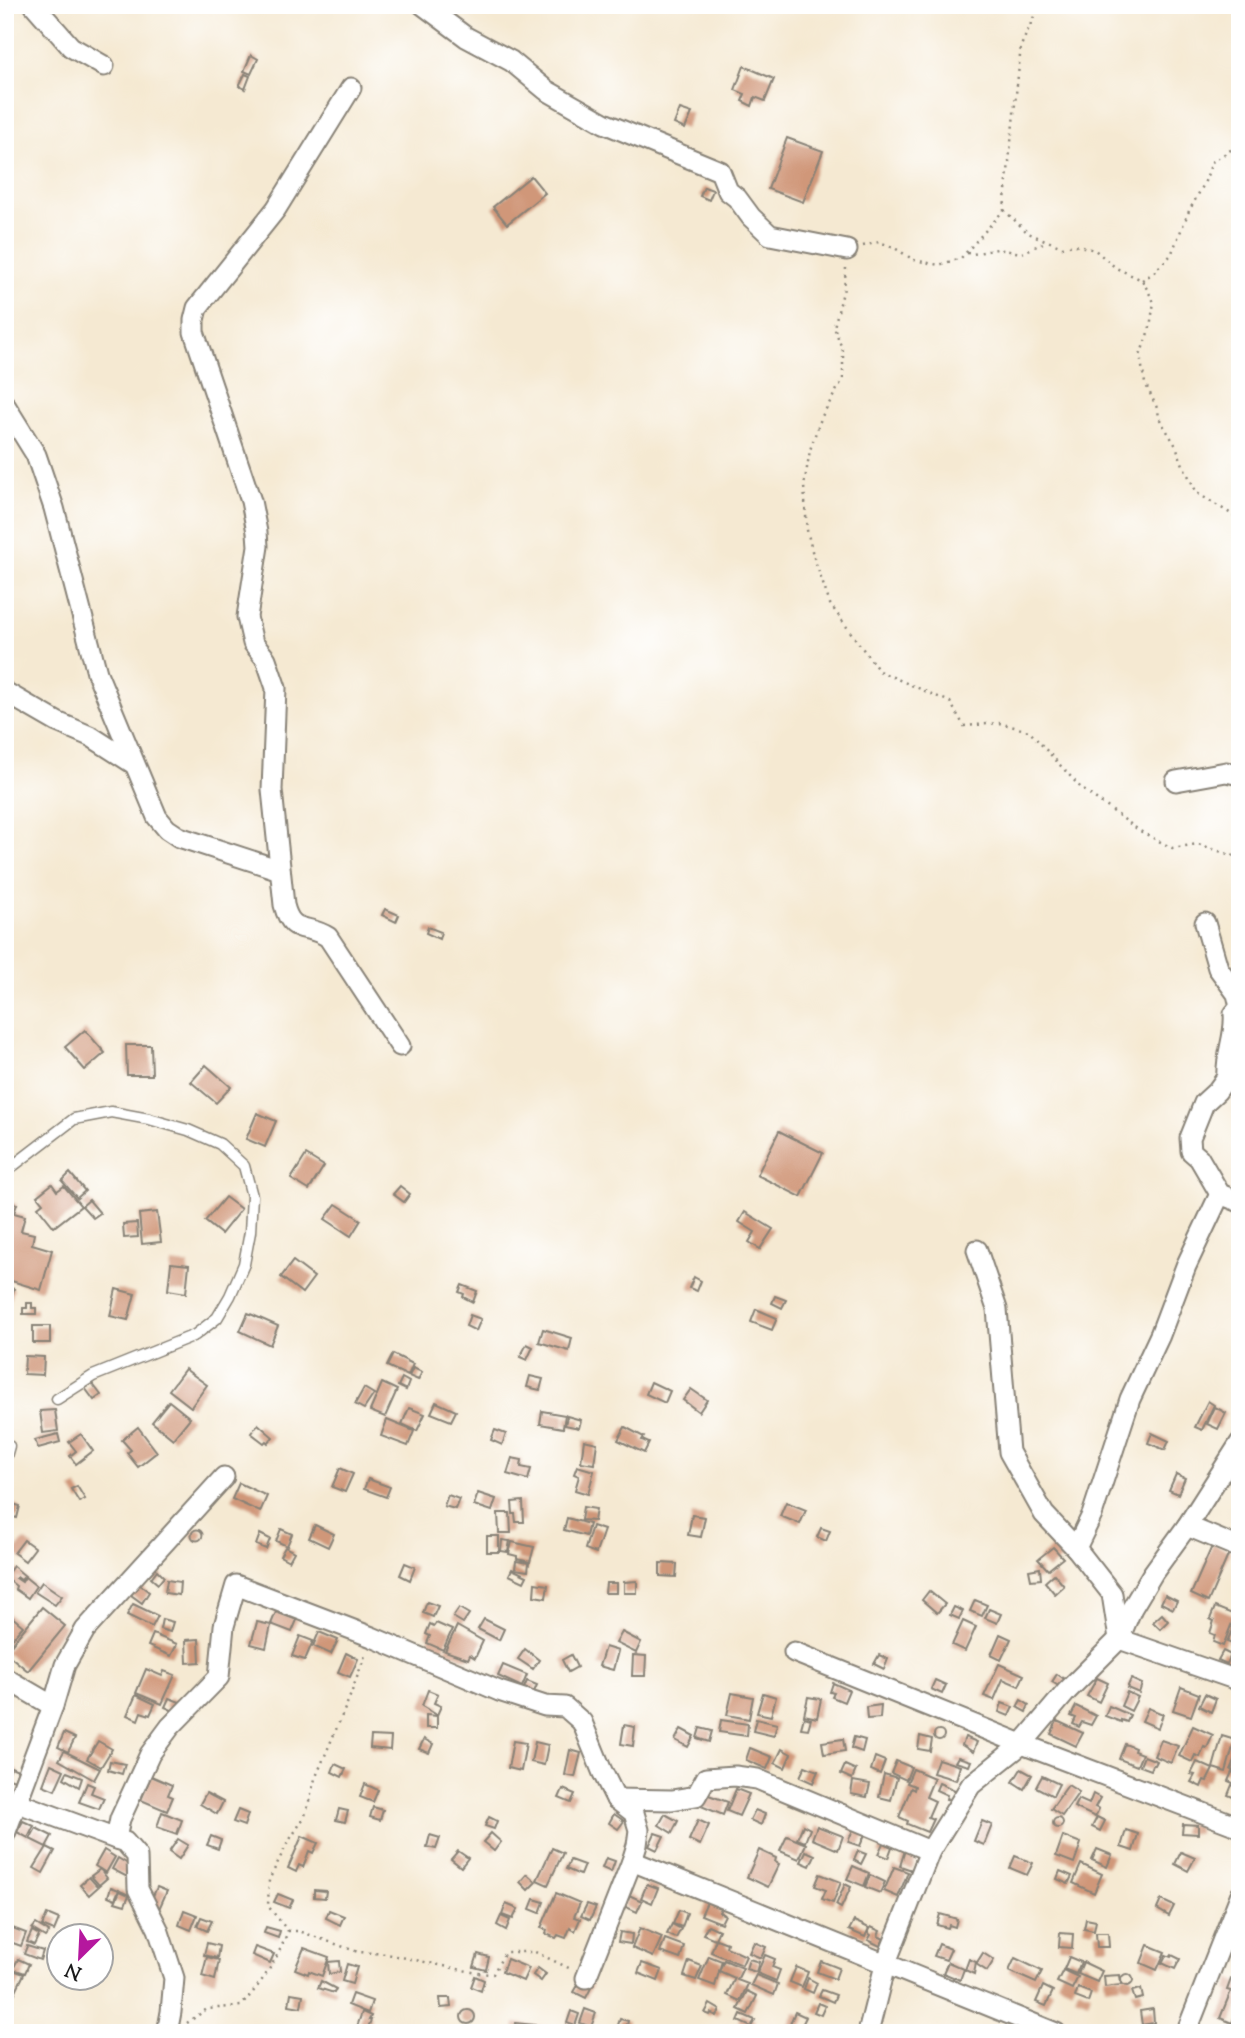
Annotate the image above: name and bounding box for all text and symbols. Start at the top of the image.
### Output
north arrow [46,1923,116,1993]
text: N [62,1955,87,1986]

